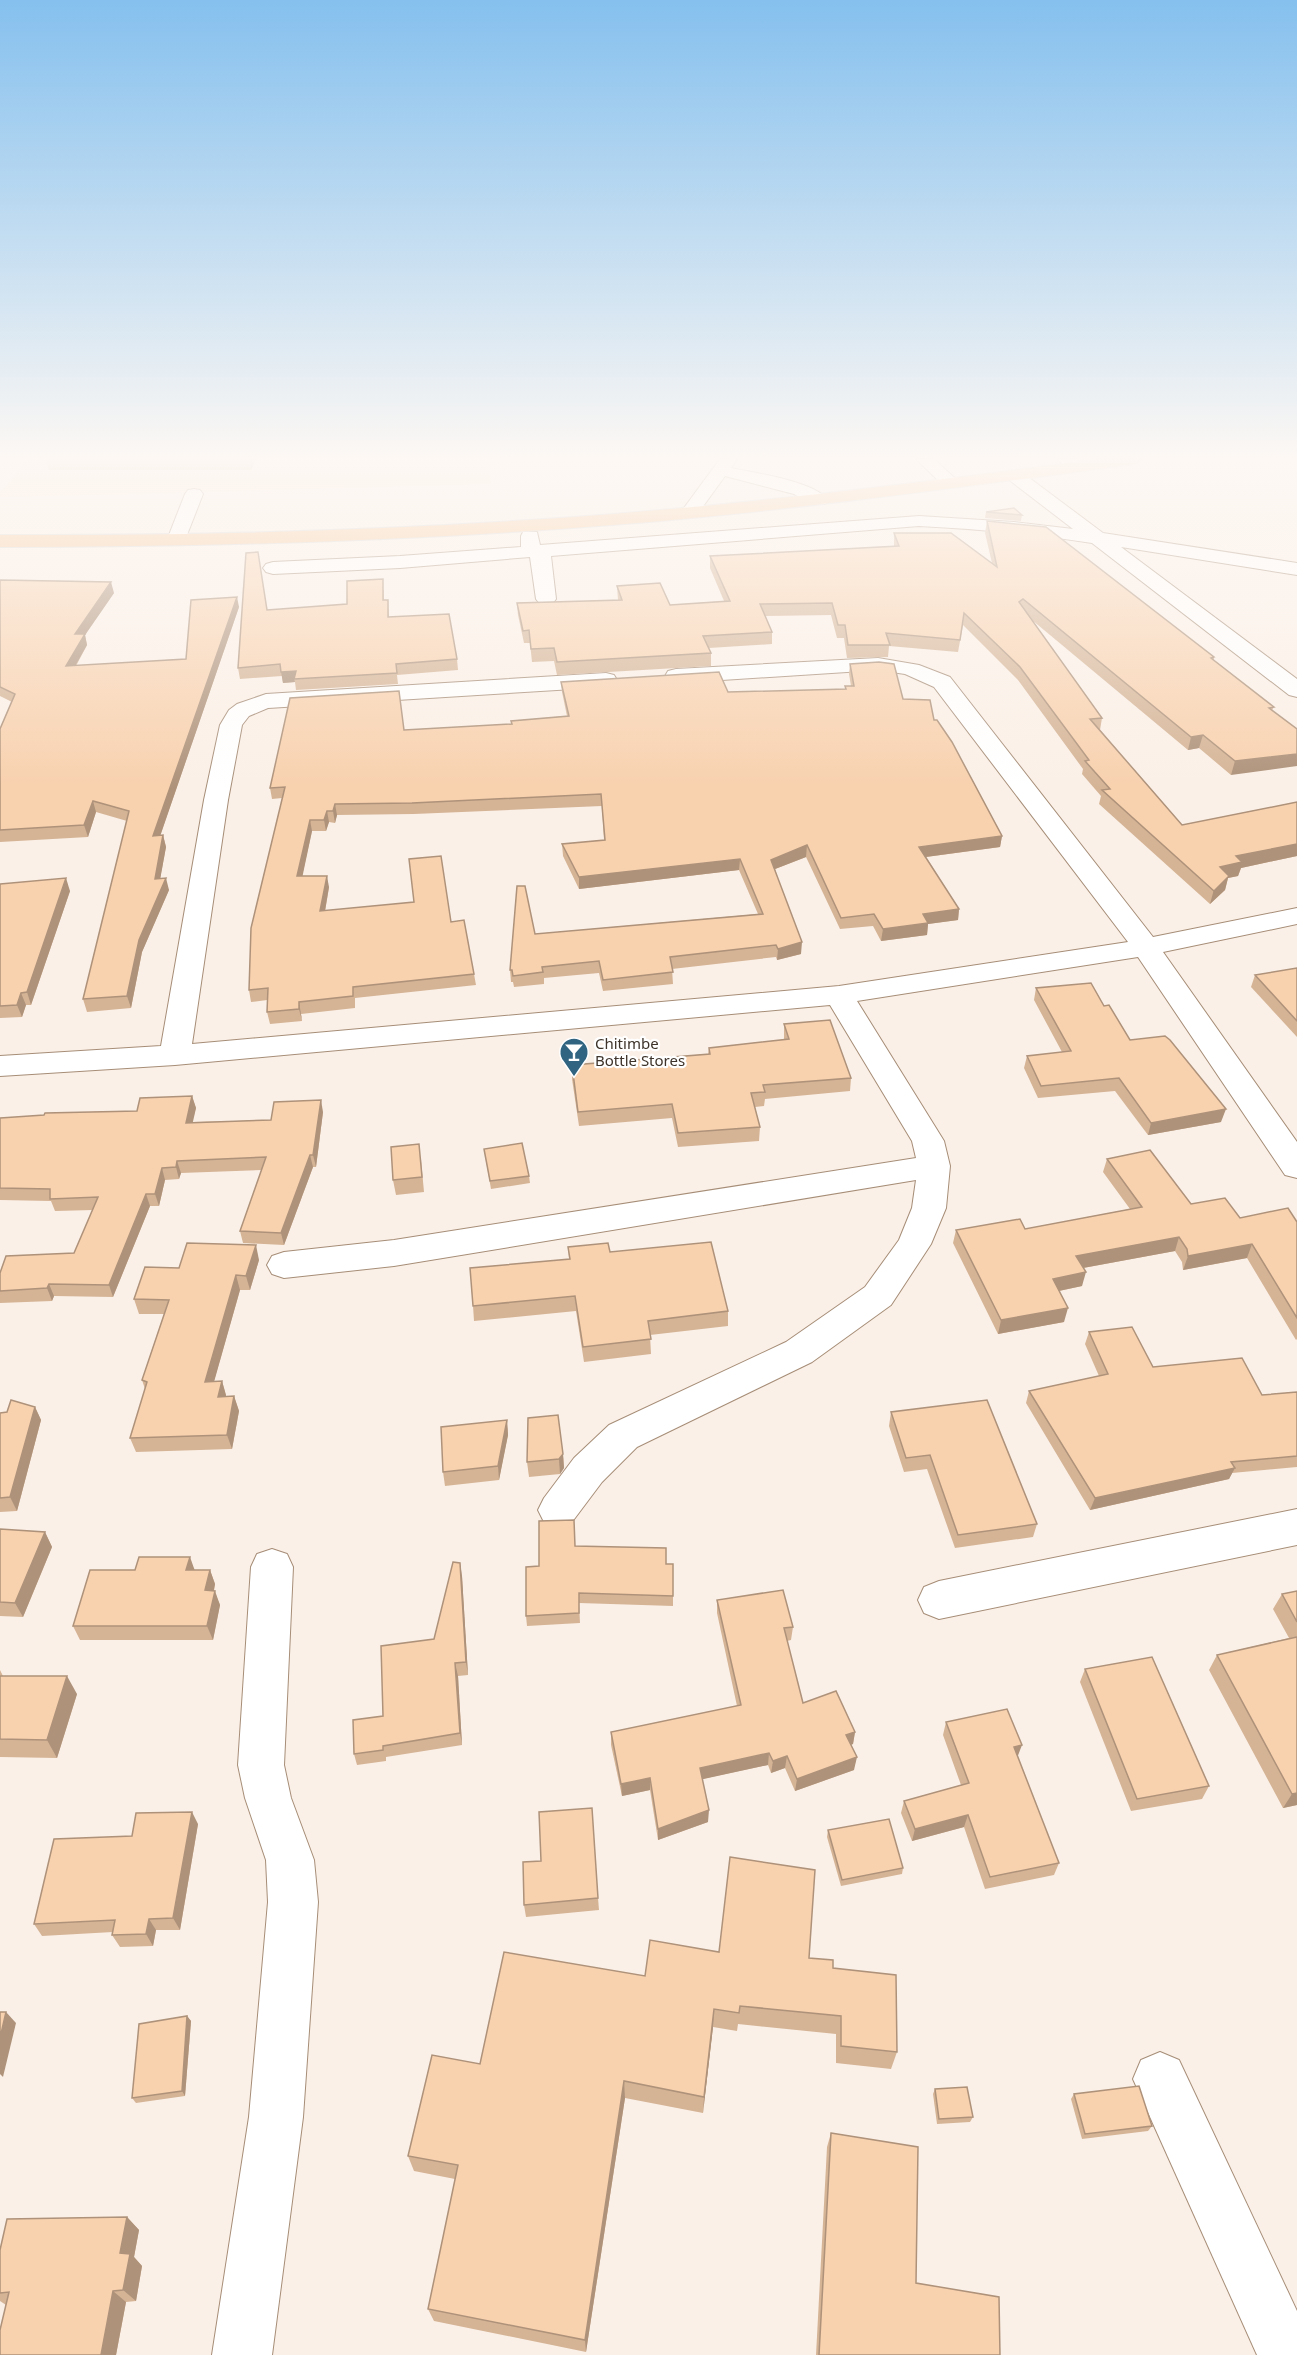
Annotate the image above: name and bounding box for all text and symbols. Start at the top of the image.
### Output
place label: Chitimbe Bottle Stores [595,1033,685,1070]
bar icon: Chitimbe Bottle Stores [558,1036,590,1078]

